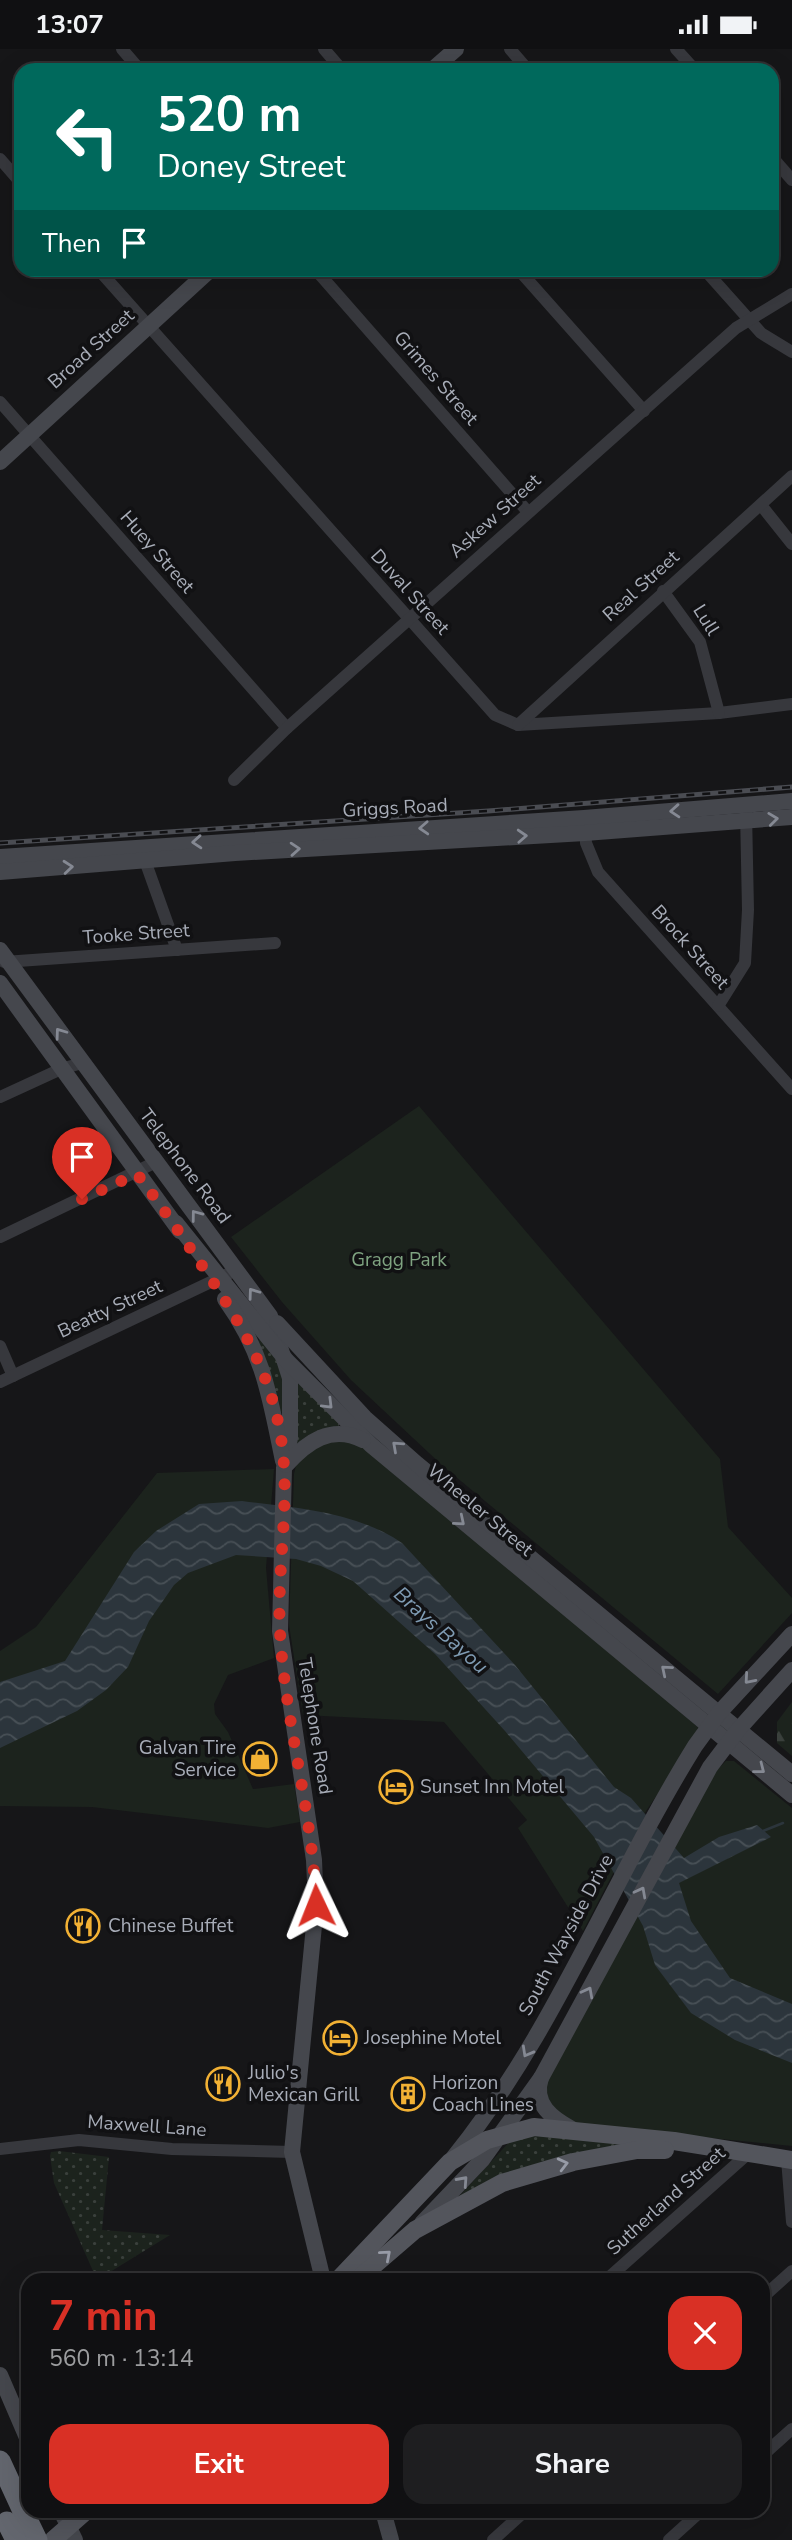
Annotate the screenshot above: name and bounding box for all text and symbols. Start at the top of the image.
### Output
text: 13:07 [35,7,104,42]
text: 520 m [157,81,301,148]
icon: left [42,91,133,182]
text: Doney Street [157,145,346,188]
icon: arrive [115,224,153,262]
text: Then [42,226,101,261]
street label: Broad Street [42,303,140,395]
street label: Grimes Street [388,325,484,431]
street label: Askew Street [444,468,547,564]
street label: Huey Street [114,505,200,599]
street label: Duval Street [365,544,456,641]
street label: Real Street [597,544,685,627]
street label: Lull [686,600,726,641]
street label: Griggs Road [342,792,448,824]
one-way arrow [669,803,680,818]
one-way arrow [767,812,779,827]
one-way arrow [418,820,429,835]
one-way arrow [517,829,528,844]
one-way arrow [191,834,202,849]
one-way arrow [290,842,301,857]
one-way arrow [63,860,74,875]
street label: Brock Street [645,899,735,995]
street label: Tooke Street [82,917,191,951]
one-way arrow [56,1028,68,1041]
street label: Telephone Road [133,1103,237,1229]
pin [52,1127,112,1199]
icon: arrive [63,1138,101,1176]
one-way arrow [191,1210,204,1223]
park label: Gragg Park [351,1247,447,1273]
street label: Beatty Street [53,1273,167,1345]
one-way arrow [249,1288,262,1301]
one-way arrow [320,1395,333,1408]
one-way arrow [392,1442,405,1455]
street label: Wheeler Street [421,1458,539,1562]
one-way arrow [452,1513,465,1525]
water label: Brays Bayou [388,1580,494,1680]
street label: Telephone Road [291,1656,339,1796]
one-way arrow [662,1666,675,1678]
one-way arrow [745,1671,757,1684]
place label: Galvan Tire Service [139,1735,236,1783]
shop icon: Galvan Tire Service [241,1740,279,1778]
one-way arrow [752,1761,764,1774]
hotel icon: Sunset Inn Motel [377,1768,415,1806]
place label: Sunset Inn Motel [420,1774,565,1800]
street label: South Wayside Drive [512,1850,620,2020]
position arrow [279,1868,353,1942]
one-way arrow [633,1887,646,1899]
restaurant icon: Chinese Buffet [64,1907,102,1945]
place label: Chinese Buffet [108,1913,234,1939]
one-way arrow [579,1987,593,1999]
hotel icon: Josephine Motel [321,2019,359,2057]
place label: Josephine Motel [363,2025,501,2051]
one-way arrow [522,2045,535,2057]
place label: Julio's Mexican Grill [247,2060,360,2108]
restaurant icon: Julio's Mexican Grill [204,2065,242,2103]
place label: Horizon Coach Lines [432,2070,534,2118]
building icon: Horizon Coach Lines [389,2075,427,2113]
street label: Maxwell Lane [87,2109,207,2143]
street label: Sutherland Street [601,2141,731,2261]
one-way arrow [557,2158,569,2173]
one-way arrow [455,2176,467,2189]
one-way arrow [378,2251,391,2263]
text: 7 min [49,2288,158,2345]
button: close [668,2296,742,2370]
text: 560 m · 13:14 [49,2343,194,2374]
button: Exit [49,2424,389,2504]
button: Share [403,2424,742,2504]

